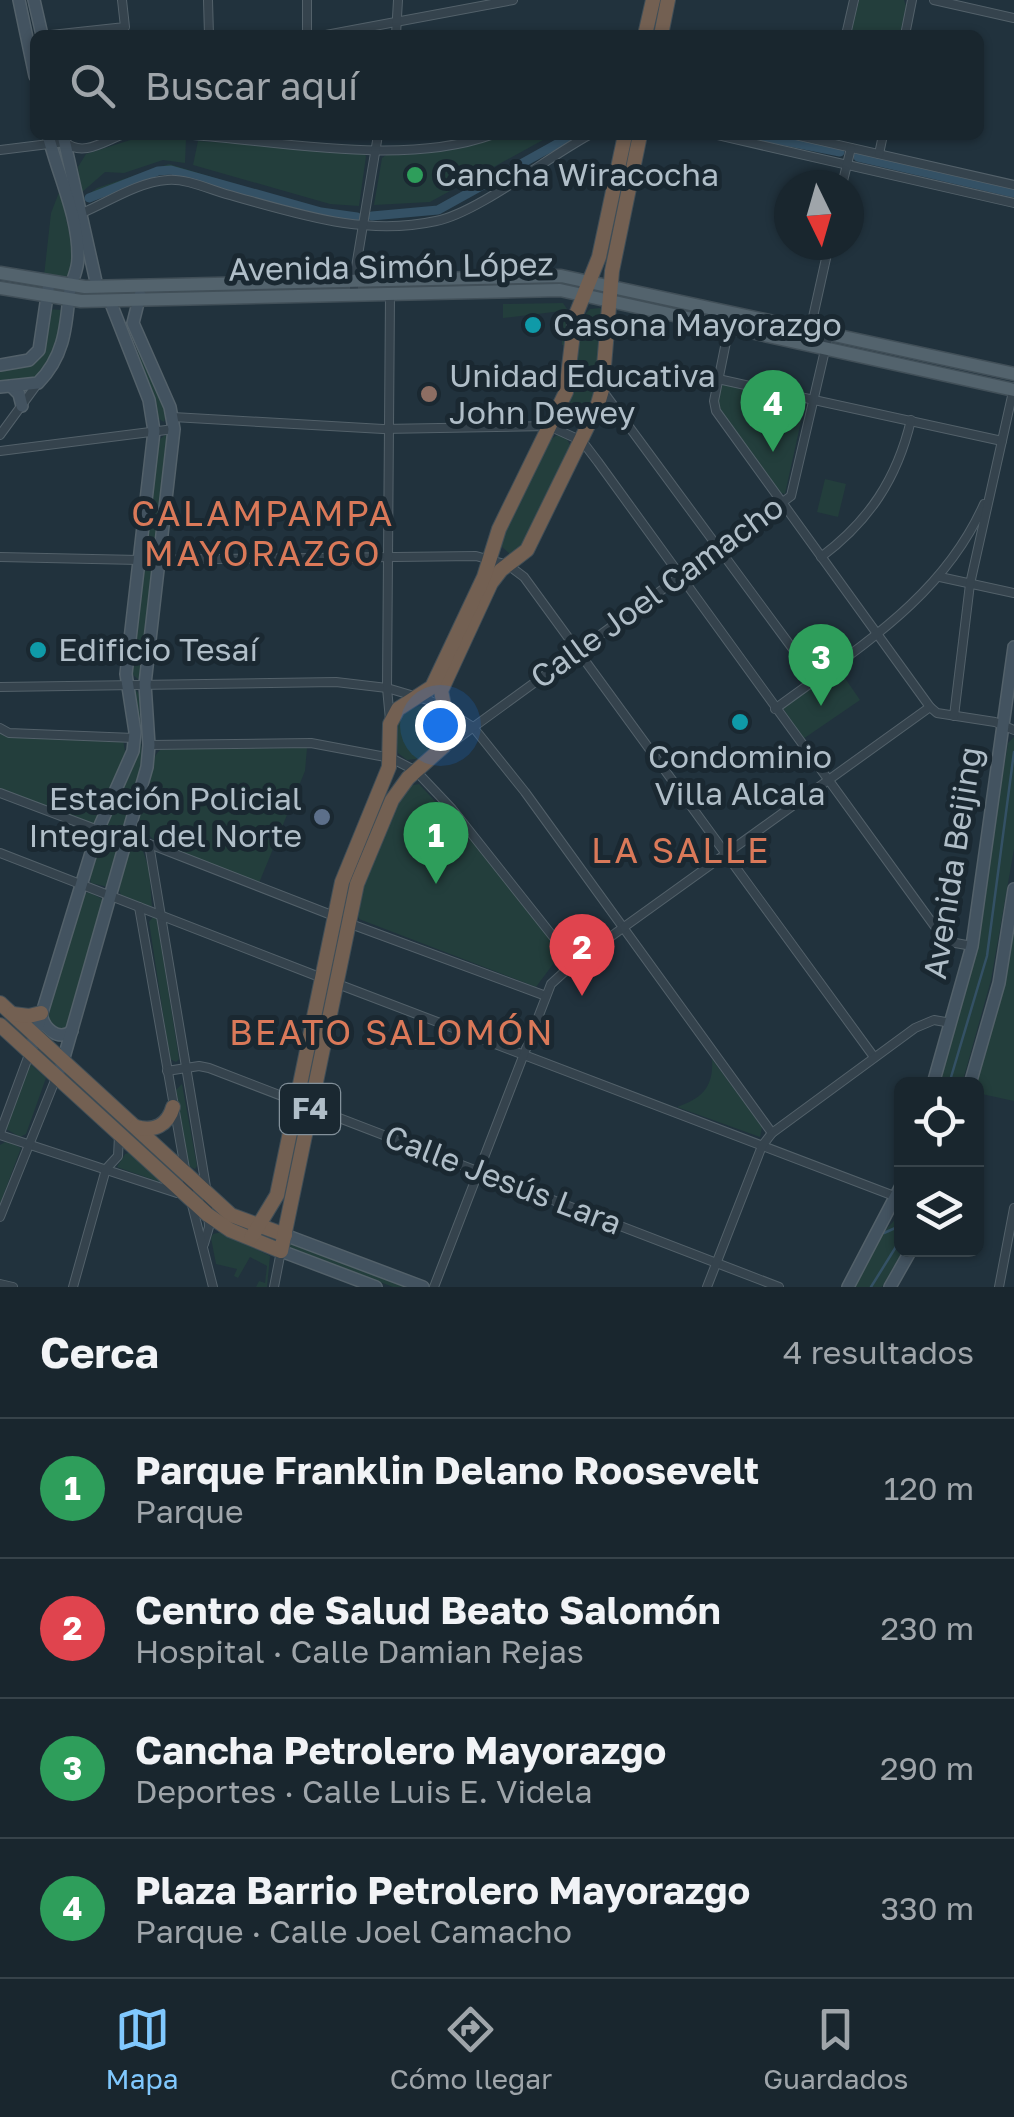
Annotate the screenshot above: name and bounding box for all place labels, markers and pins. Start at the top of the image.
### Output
place label: Cancha Wiracocha [435,155,719,193]
marker: Cancha Wiracocha [404,164,426,186]
place label: Casona Mayorazgo [553,305,842,343]
marker: Casona Mayorazgo [522,314,544,336]
place label: Unidad Educativa John Dewey [449,356,716,431]
pin: 4 [740,370,806,452]
marker: Unidad Educativa John Dewey [418,383,440,405]
pin: 3 [788,624,854,706]
place label: Edificio Tesaí [58,630,260,668]
marker: Edificio Tesaí [27,639,49,661]
marker: Condominio Villa Alcala [729,711,751,733]
place label: Condominio Villa Alcala [648,737,832,812]
place label: Estación Policial Integral del Norte [29,779,302,854]
pin: 1 [404,802,468,884]
marker: Estación Policial Integral del Norte [311,806,333,828]
pin: 2 [550,914,614,996]

